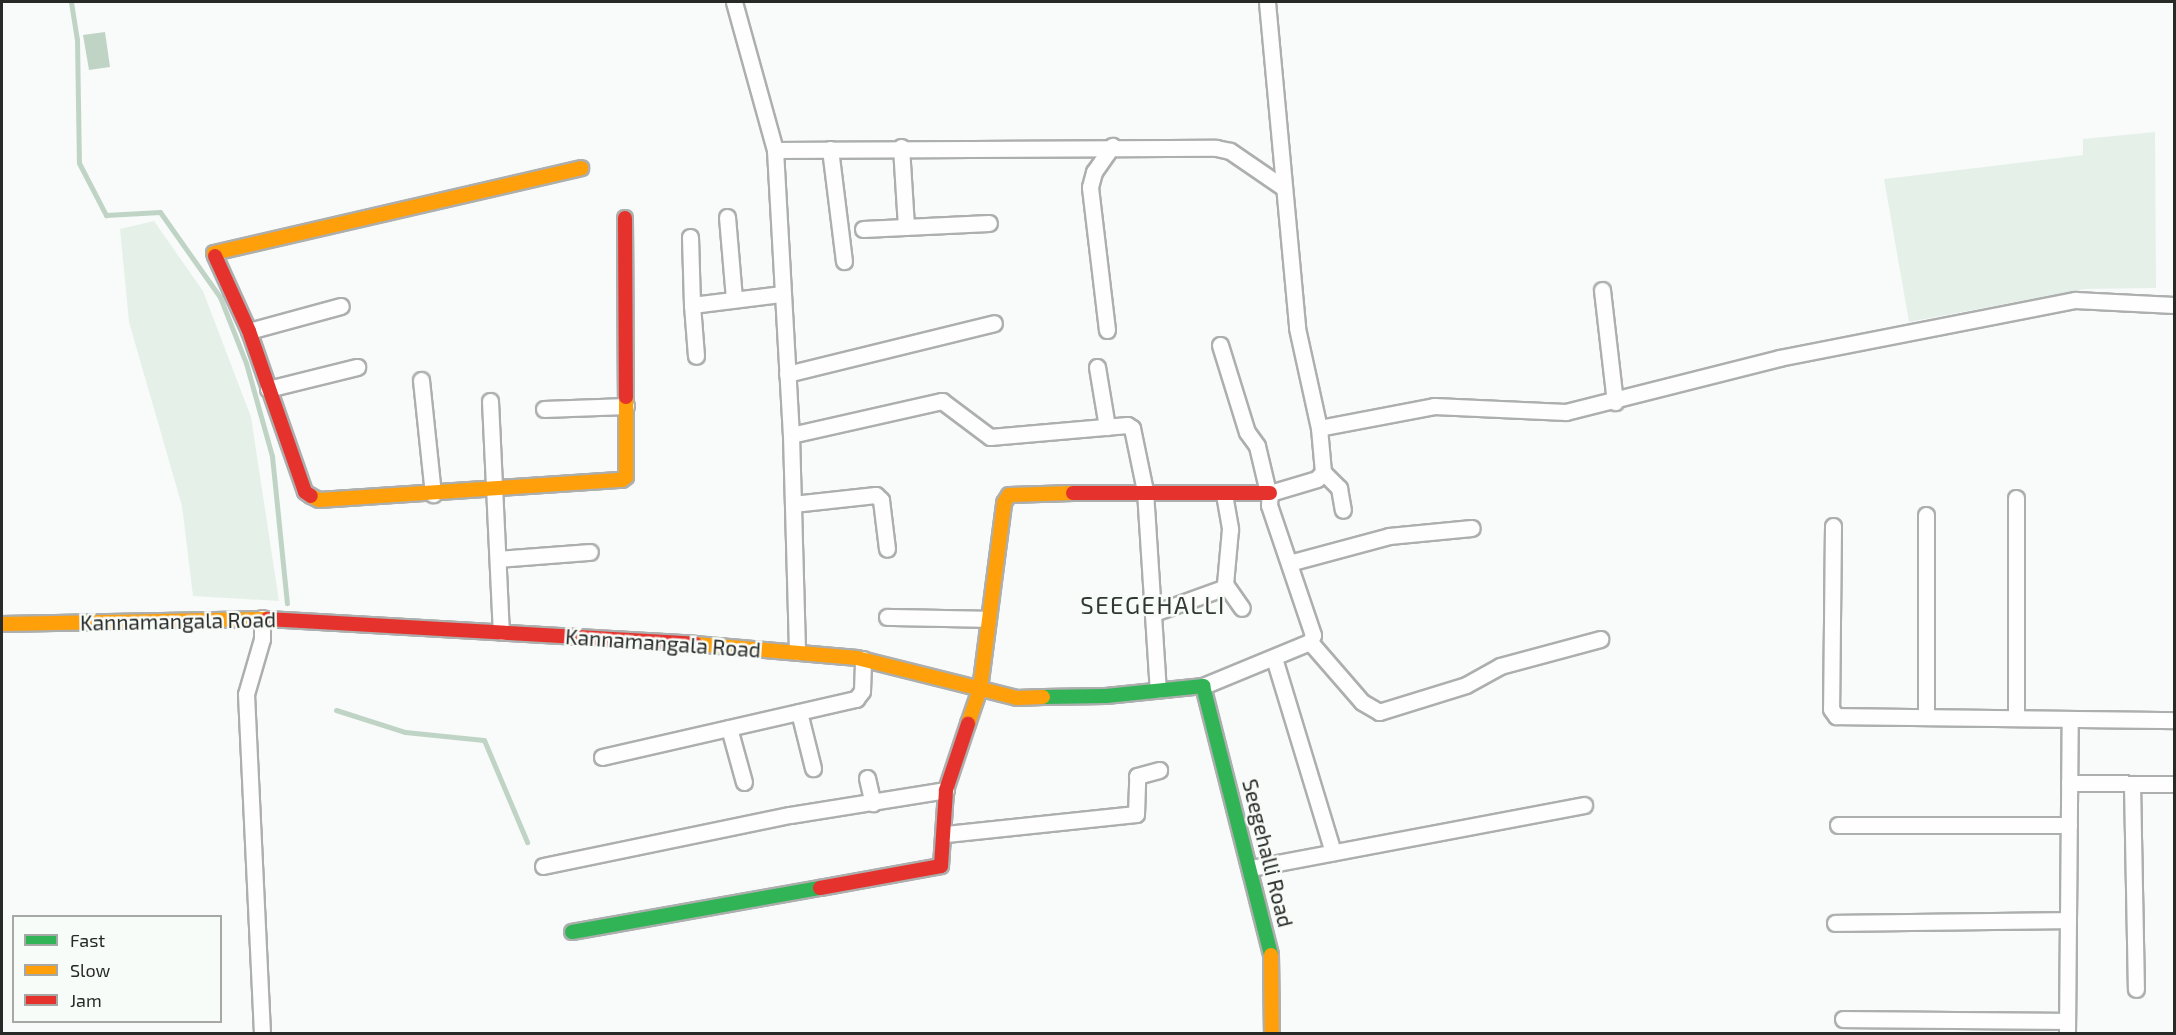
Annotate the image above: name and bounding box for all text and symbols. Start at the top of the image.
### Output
district label: SEEGEHALLI [1080,591,1226,619]
street label: Kannamangala Road [80,607,276,635]
street label: Kannamangala Road [564,624,762,662]
street label: Seegehalli Road [1237,776,1299,930]
legend [12,915,222,1023]
text: Fast [70,929,105,951]
text: Slow [70,959,110,981]
text: Jam [70,989,102,1011]

